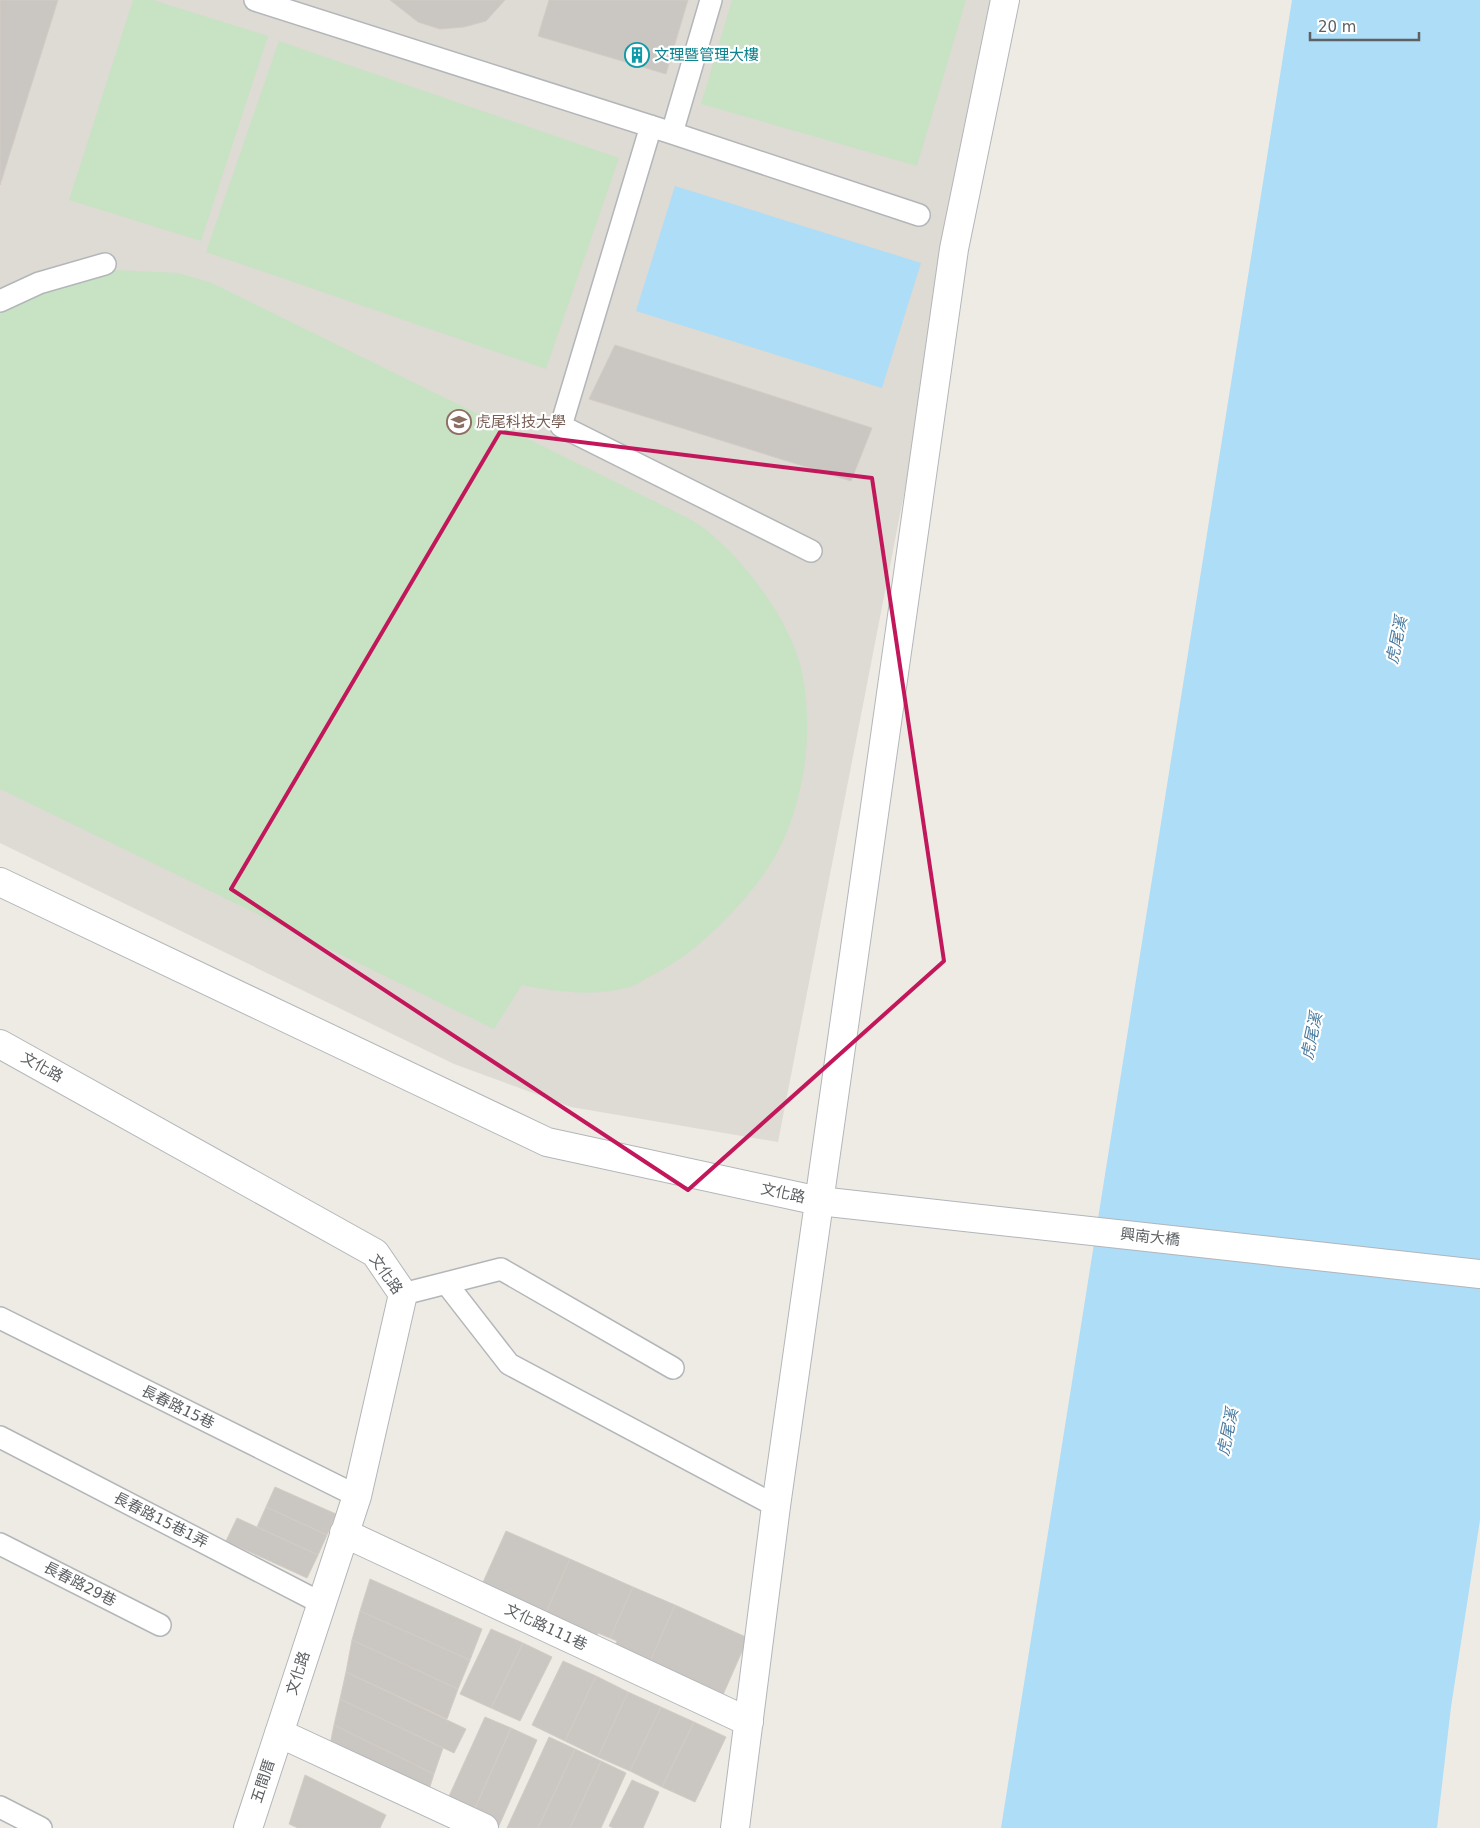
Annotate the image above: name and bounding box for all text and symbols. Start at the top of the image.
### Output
scale bar [1310,10,1419,42]
text: 20 m [1318,18,1356,36]
building icon: 文理暨管理大樓 [624,42,650,68]
place label: 文理暨管理大樓 [654,46,759,64]
school or university icon: 虎尾科技大學 [446,409,472,435]
place label: 虎尾科技大學 [476,413,566,431]
water label: 虎尾溪 [1382,613,1411,666]
water label: 虎尾溪 [1297,1009,1326,1062]
street label: 文化路 [18,1048,66,1086]
street label: 文化路 [759,1180,807,1206]
street label: 興南大橋 [1119,1225,1181,1249]
street label: 文化路 [366,1250,406,1298]
street label: 長春路15巷 [139,1382,217,1432]
water label: 虎尾溪 [1213,1405,1242,1458]
street label: 長春路15巷1弄 [111,1488,211,1552]
street label: 長春路29巷 [41,1558,119,1610]
street label: 文化路111巷 [502,1600,590,1654]
street label: 文化路 [282,1649,314,1697]
street label: 五間厝 [247,1757,279,1805]

